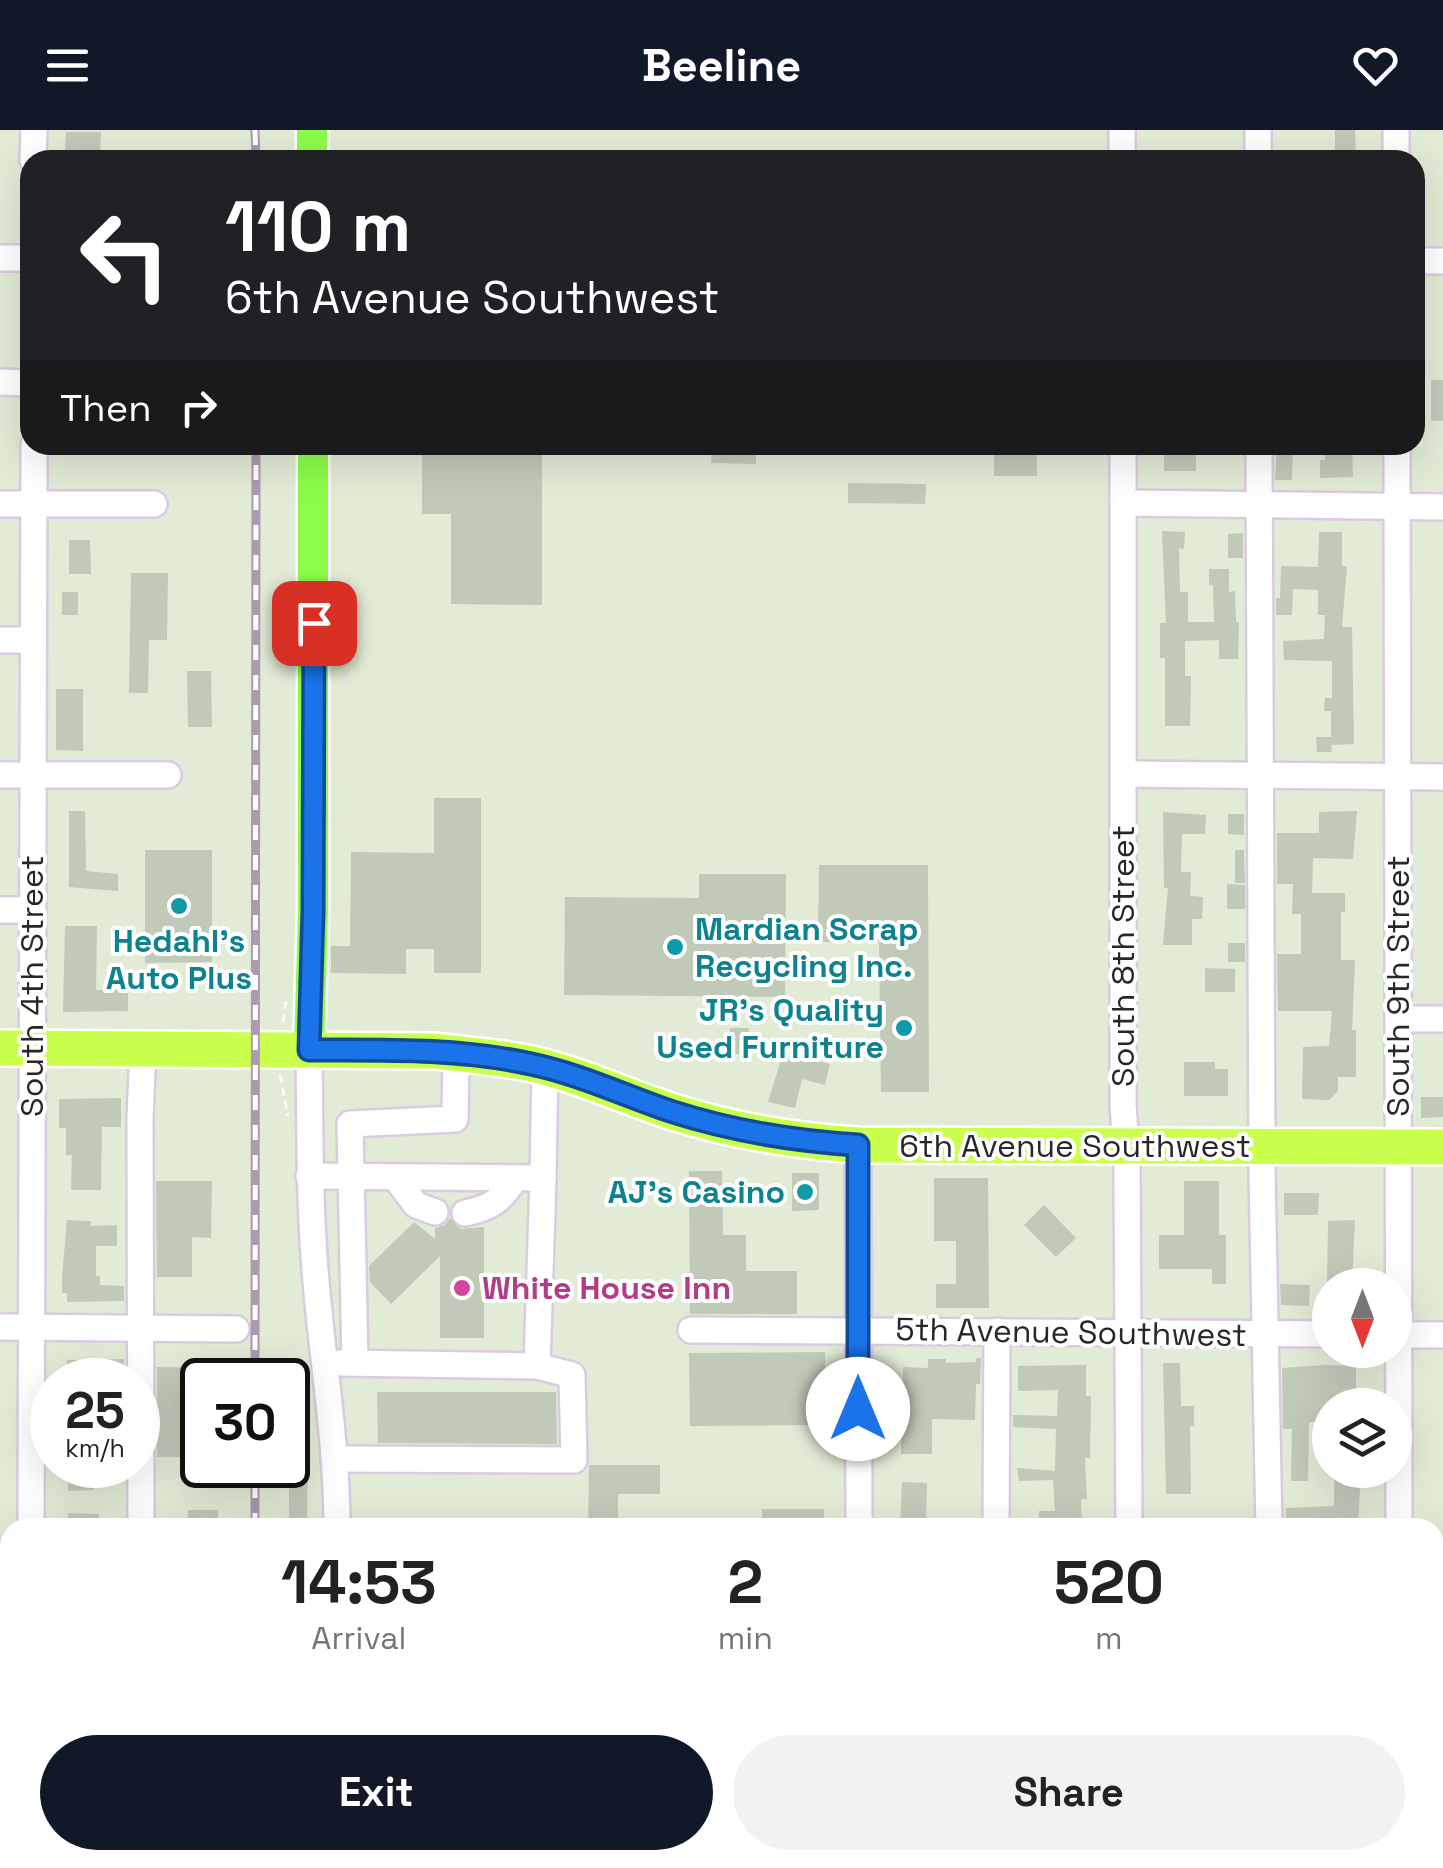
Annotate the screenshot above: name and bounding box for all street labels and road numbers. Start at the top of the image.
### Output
street label: South 8th Street [1103,825,1143,1087]
street label: South 4th Street [12,855,52,1117]
street label: South 9th Street [1378,855,1418,1117]
street label: 6th Avenue Southwest [899,1126,1251,1166]
street label: 5th Avenue Southwest [895,1309,1247,1355]

